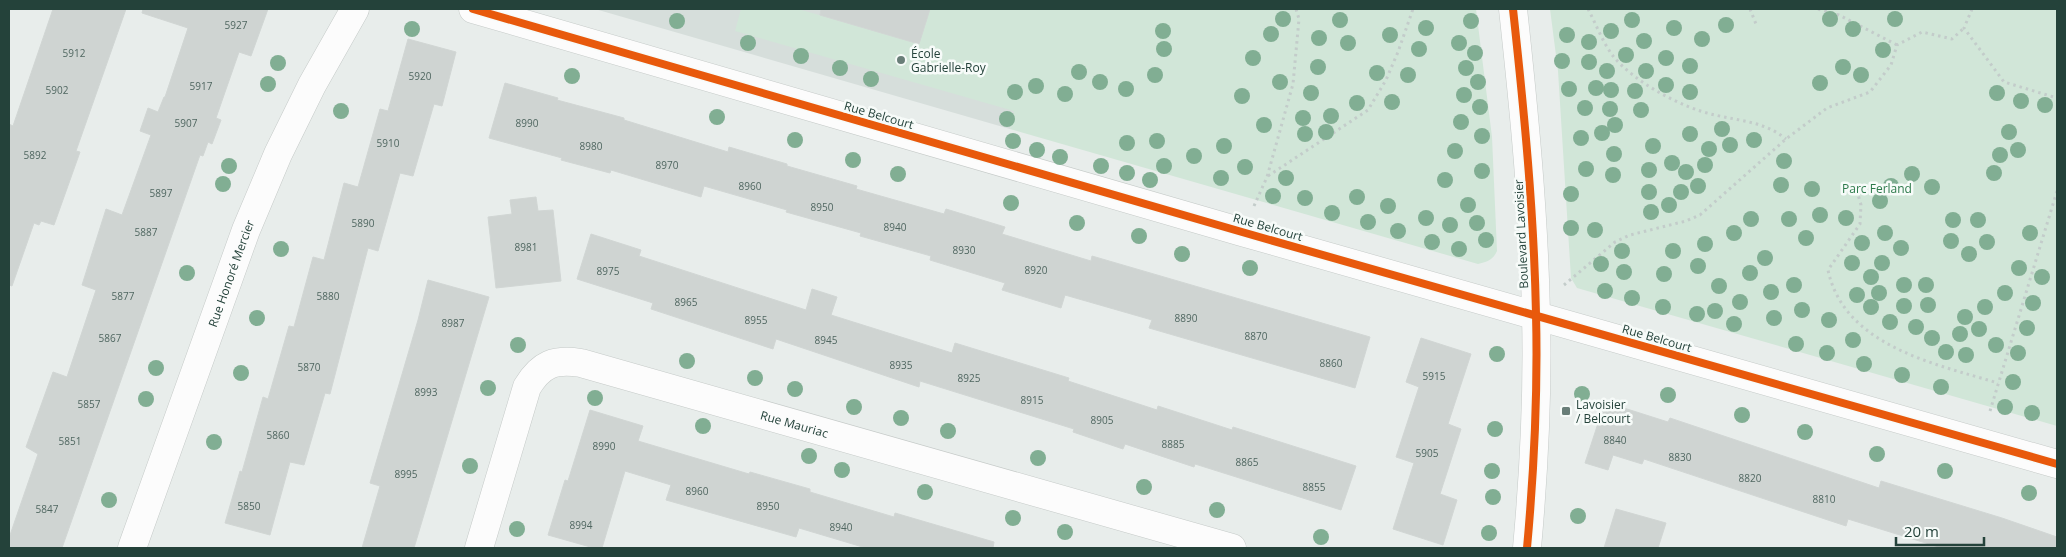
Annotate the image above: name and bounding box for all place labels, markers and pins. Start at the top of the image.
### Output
place label: École Gabrielle-Roy [911,45,987,76]
marker: École Gabrielle-Roy [895,54,907,66]
place label: Lavoisier / Belcourt [1576,396,1631,427]
marker: Lavoisier / Belcourt [1560,405,1572,417]

